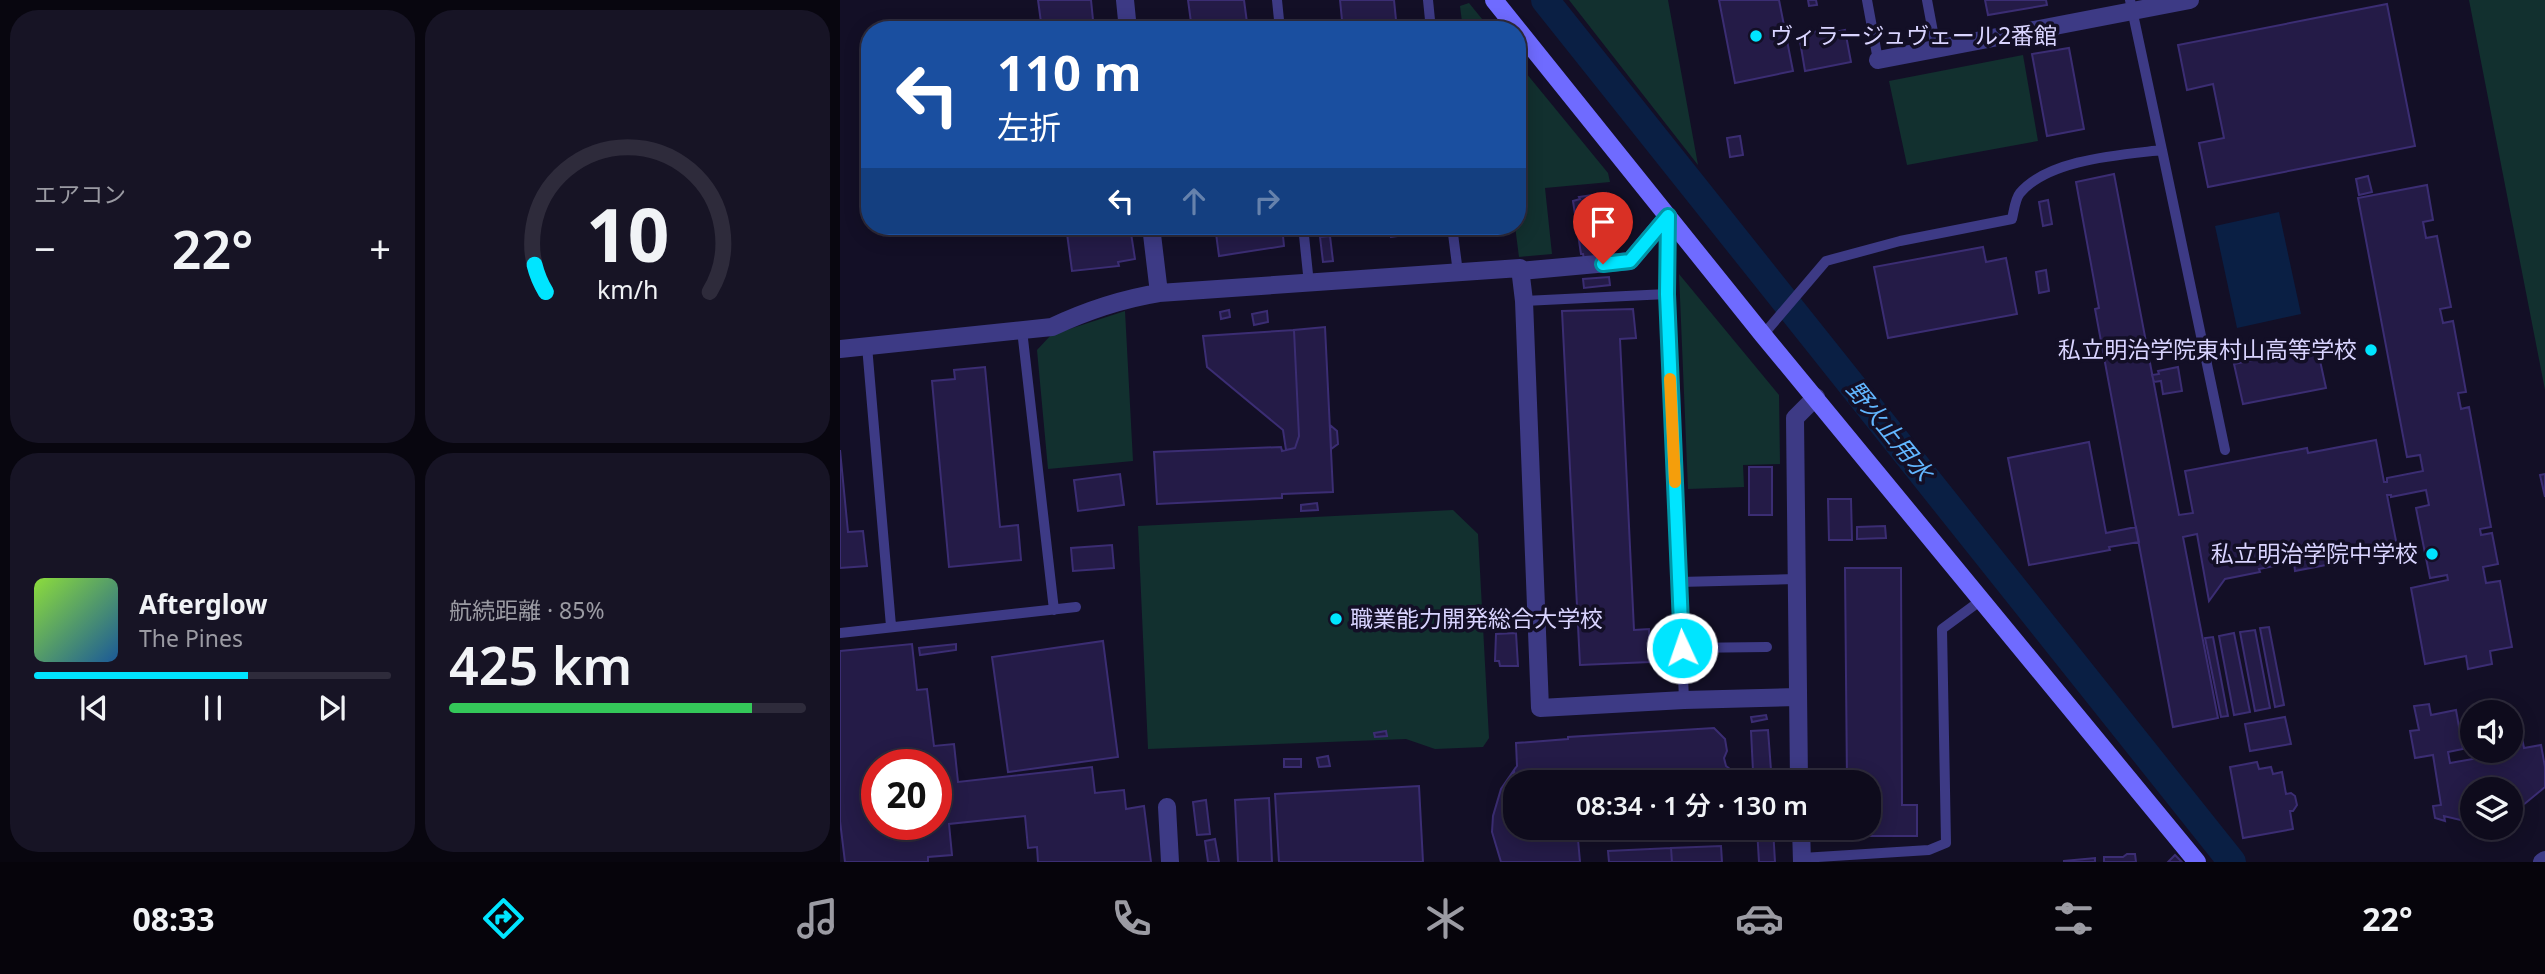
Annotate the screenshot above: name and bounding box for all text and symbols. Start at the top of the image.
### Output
place label: ヴィラージュヴェール2番館 [1770,19,2057,51]
marker: ヴィラージュヴェール2番館 [1748,28,1764,44]
text: 110 m [997,39,1142,105]
icon: left [882,49,973,140]
text: 左折 [997,105,1061,148]
text: エアコン [34,178,126,210]
icon: left [1102,182,1140,220]
icon: ahead [1175,182,1213,220]
icon: right [1248,182,1286,220]
text: 10 [586,185,669,284]
pin [1573,192,1633,264]
icon: arrive [1584,203,1622,241]
text: 22° [172,213,253,284]
text: − [34,222,56,274]
text: + [369,222,391,274]
text: km/h [597,272,658,306]
place label: 私立明治学院東村山高等学校 [2058,333,2357,365]
marker: 私立明治学院東村山高等学校 [2363,342,2379,358]
water label: 野火止用水 [1840,373,1943,489]
place label: 私立明治学院中学校 [2211,537,2418,569]
marker: 私立明治学院中学校 [2424,546,2440,562]
text: Afterglow [139,586,267,622]
text: 航続距離 · 85% [449,594,605,626]
place label: 職業能力開発総合大学校 [1350,602,1603,634]
marker: 職業能力開発総合大学校 [1328,611,1344,627]
position arrow [1645,611,1719,685]
text: The Pines [139,622,243,654]
text: 425 km [449,629,632,700]
icon: previous [75,689,113,727]
icon: pause [194,689,232,727]
icon: next [313,689,351,727]
map controls [2460,700,2523,840]
button: sound [2460,700,2523,763]
speed limit sign: 20 [861,749,952,840]
button: layers [2460,777,2523,840]
text: 08:34 · 1 分 · 130 m [1576,787,1808,823]
icon: directions [479,894,528,943]
icon: music [793,894,842,943]
icon: phone [1107,894,1156,943]
icon: climate [1421,894,1470,943]
icon: car [1735,894,1784,943]
icon: filters [2049,894,2098,943]
text: 08:33 [132,897,215,940]
text: 22° [2362,897,2413,940]

